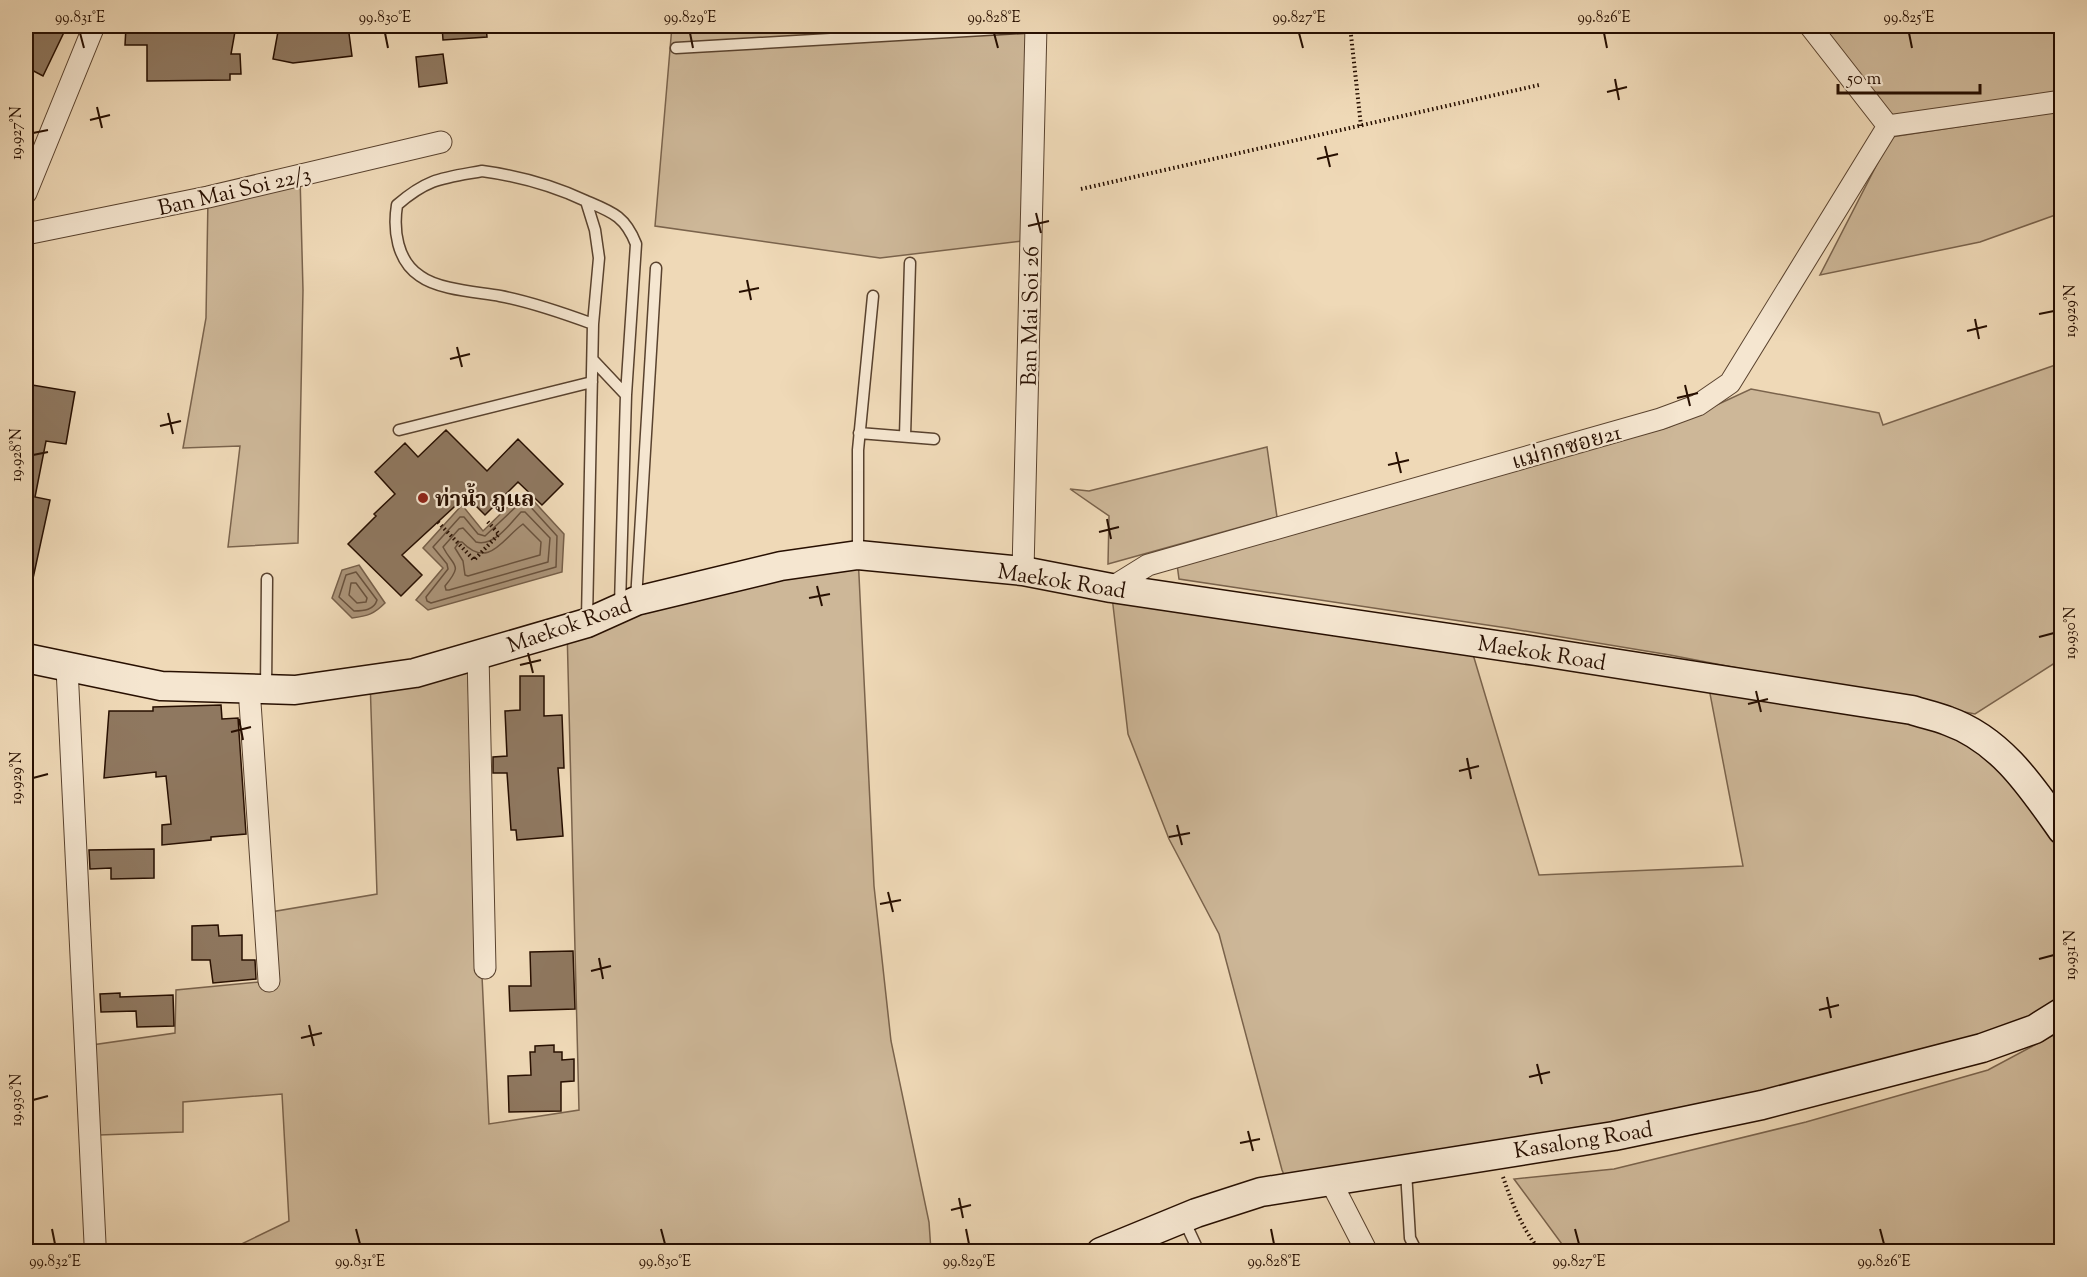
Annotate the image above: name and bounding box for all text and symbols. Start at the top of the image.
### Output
text: 99.831°E [55,8,105,29]
text: 99.830°E [359,8,411,29]
text: 99.829°E [664,8,716,29]
text: 99.828°E [967,8,1021,29]
text: 99.827°E [1272,8,1326,29]
text: 99.826°E [1577,8,1631,29]
text: 99.825°E [1884,8,1934,29]
scale bar [1838,57,1980,95]
text: 50 m [1846,67,1882,93]
text: 19.927°N [7,106,28,160]
street label: Ban Mai Soi 22/3 [155,160,314,226]
street label: Ban Mai Soi 26 [1015,246,1049,386]
text: 19.929°N [2061,285,2082,337]
street label: แม่กกซอย21 [1508,418,1626,480]
text: 19.928°N [7,428,28,482]
place label: ท่าน้ำ ภูแล [435,482,535,517]
marker: ท่าน้ำ ภูแล [416,491,430,505]
street label: Maekok Road [995,557,1128,609]
street label: Maekok Road [503,591,637,663]
text: 19.930°N [2061,607,2082,659]
street label: Maekok Road [1475,629,1608,681]
text: 19.929°N [7,752,28,804]
text: 19.931°N [2061,930,2082,980]
text: 19.930°N [7,1074,28,1126]
street label: Kasalong Road [1512,1115,1655,1169]
text: 99.832°E [29,1252,81,1273]
text: 99.831°E [335,1252,385,1273]
text: 99.830°E [639,1252,691,1273]
text: 99.829°E [943,1252,995,1273]
text: 99.828°E [1247,1252,1301,1273]
text: 99.827°E [1552,1252,1606,1273]
text: 99.826°E [1857,1252,1911,1273]

